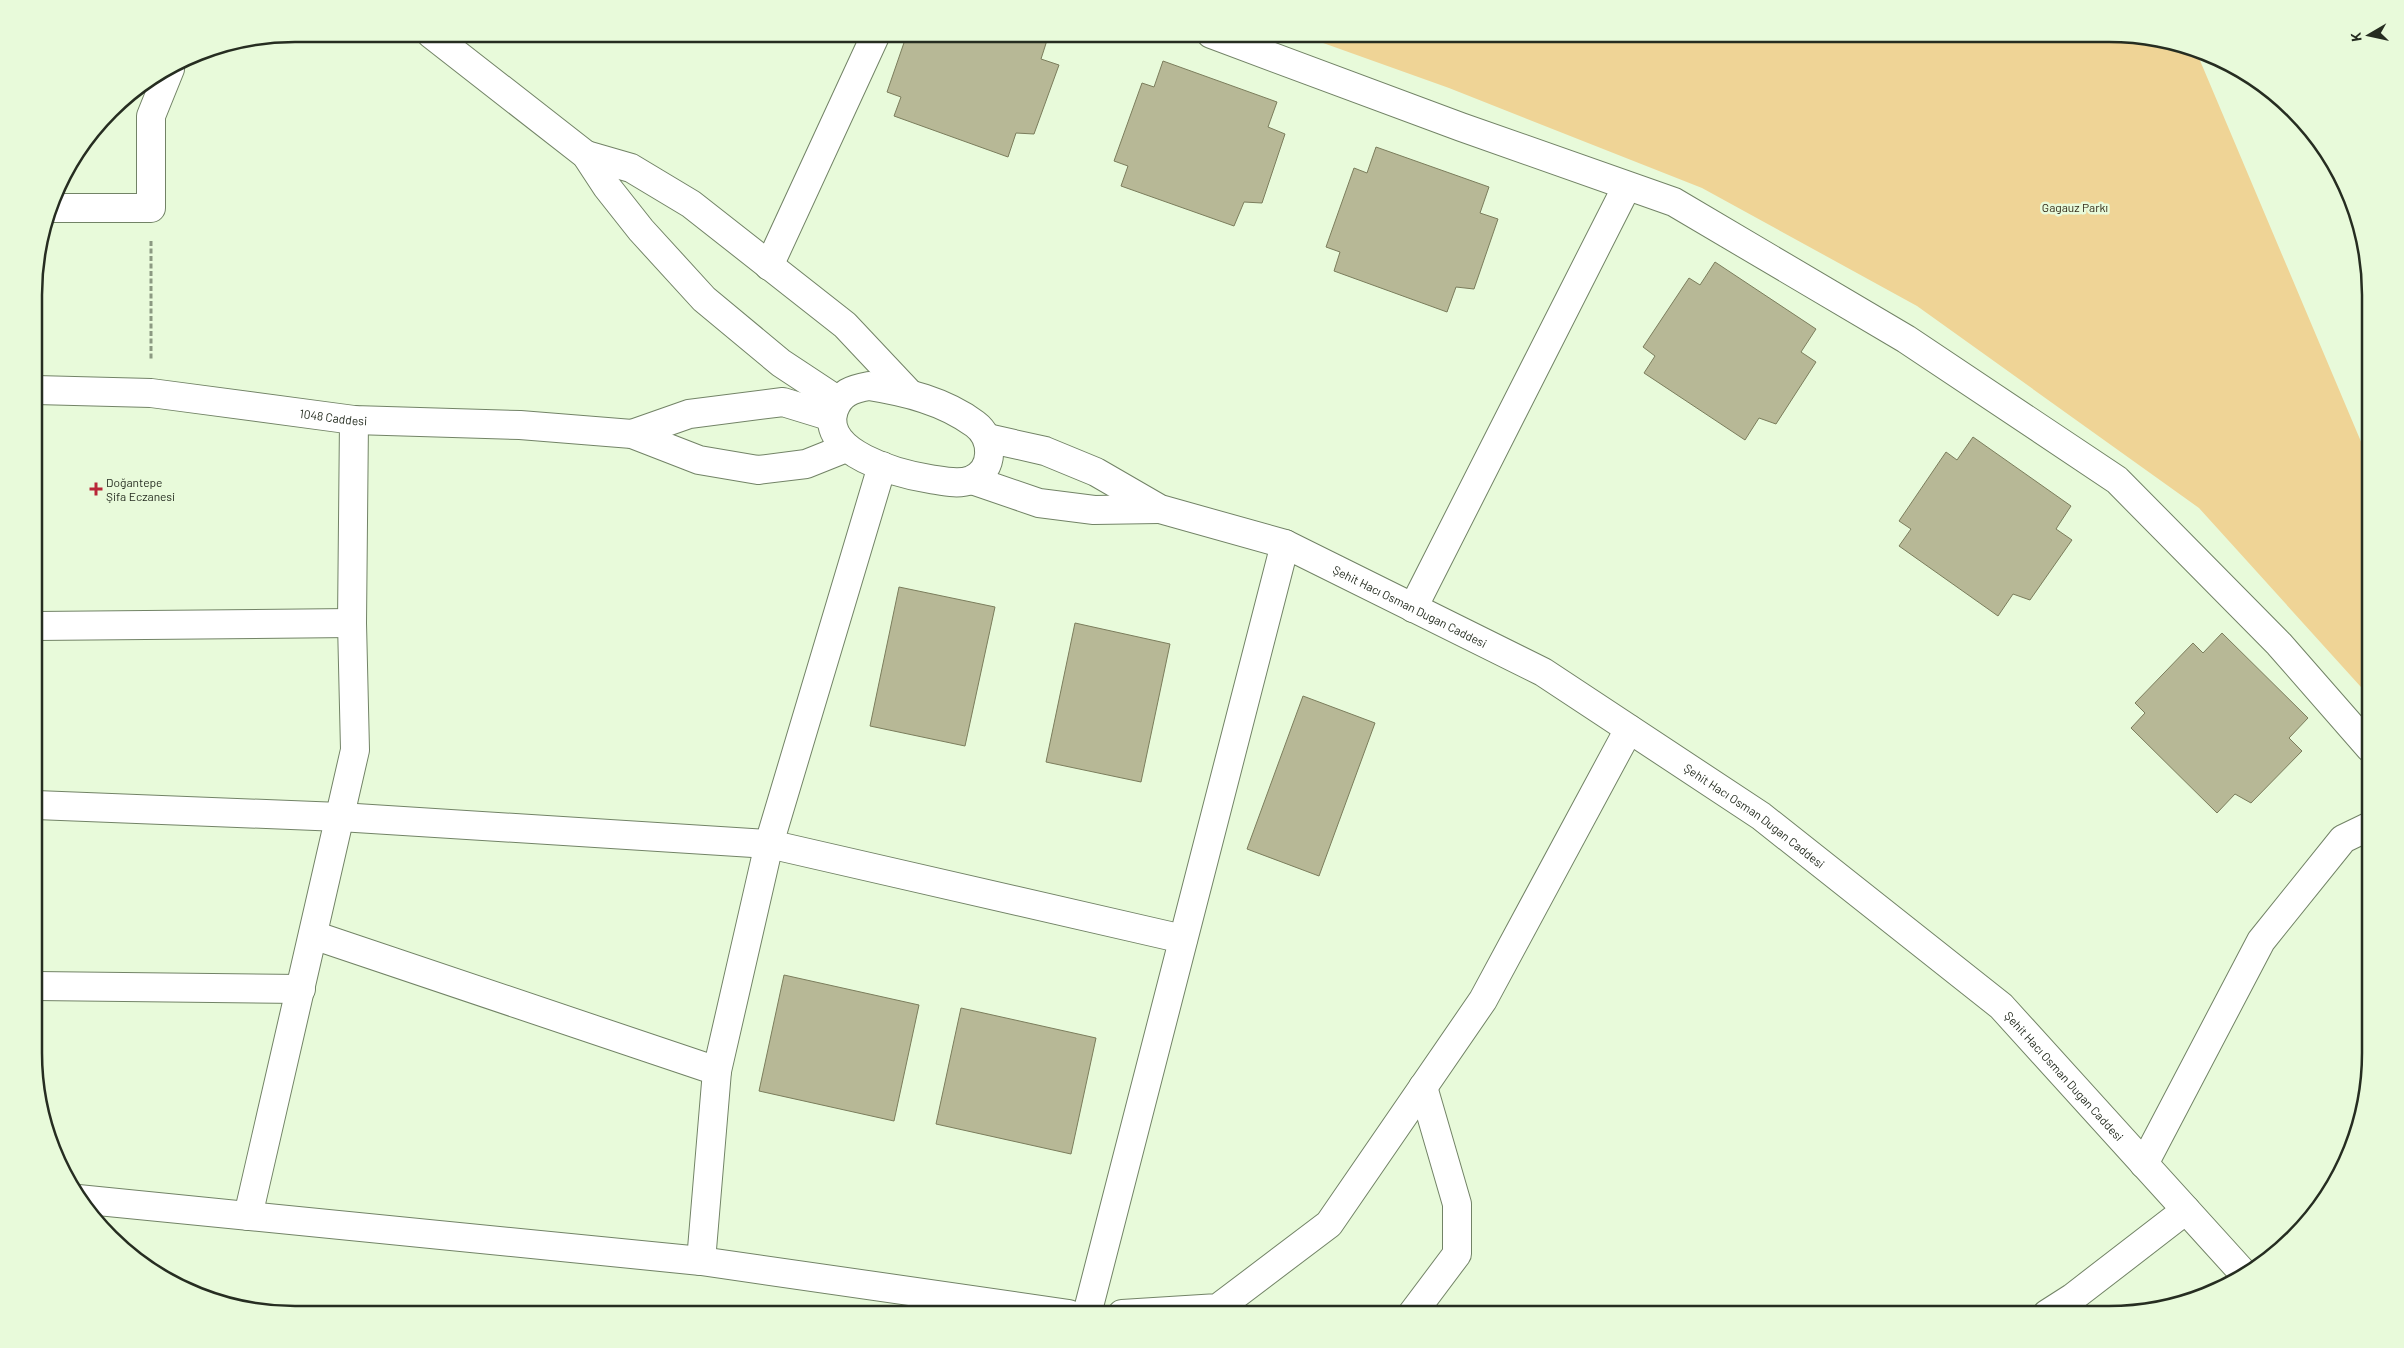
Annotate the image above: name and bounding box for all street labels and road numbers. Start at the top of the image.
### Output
street label: 1048 Caddesi [299,406,367,427]
street label: Şehit Hacı Osman Dugan Caddesi [1331,562,1489,650]
street label: Şehit Hacı Osman Dugan Caddesi [1682,760,1828,871]
street label: Şehit Hacı Osman Dugan Caddesi [2002,1008,2127,1143]

